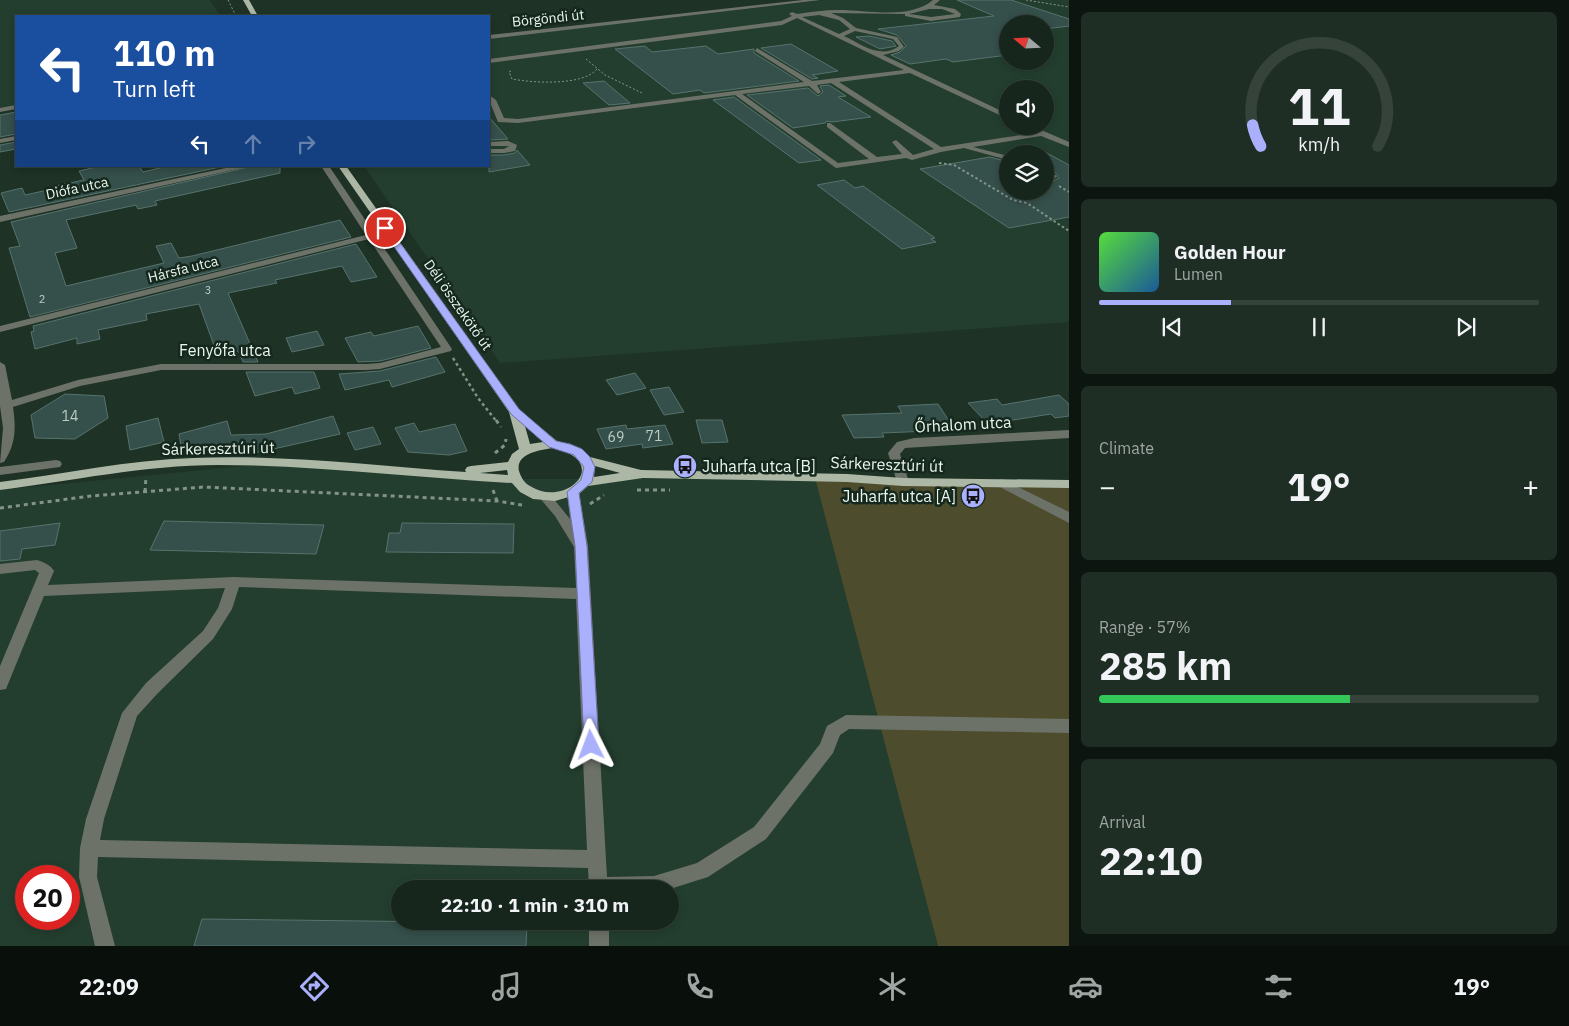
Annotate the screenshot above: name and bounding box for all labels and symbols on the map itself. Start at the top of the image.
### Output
street label: Börgöndi út [511,5,585,31]
north arrow [999,15,1054,70]
street label: Diófa utca [44,173,110,203]
pin [364,207,406,249]
street label: Hársfa utca [146,251,221,286]
street label: Déli összekötő út [420,256,496,354]
house number: 3 [205,283,211,297]
house number: 2 [39,292,45,306]
street label: Fenyőfa utca [179,340,271,360]
house number: 14 [62,407,78,425]
street label: Őrhalom utca [914,410,1012,437]
house number: 71 [646,427,662,445]
house number: 69 [608,428,624,446]
street label: Sárkeresztúri út [161,437,275,459]
street label: Sárkeresztúri út [830,452,944,476]
bus stop icon: Juharfa utca [B] [672,453,698,479]
place label: Juharfa utca [B] [702,456,816,476]
bus stop icon: Juharfa utca [A] [960,483,986,509]
place label: Juharfa utca [A] [842,486,956,506]
position arrow [564,718,616,770]
speed limit sign: 20 [15,865,80,930]

